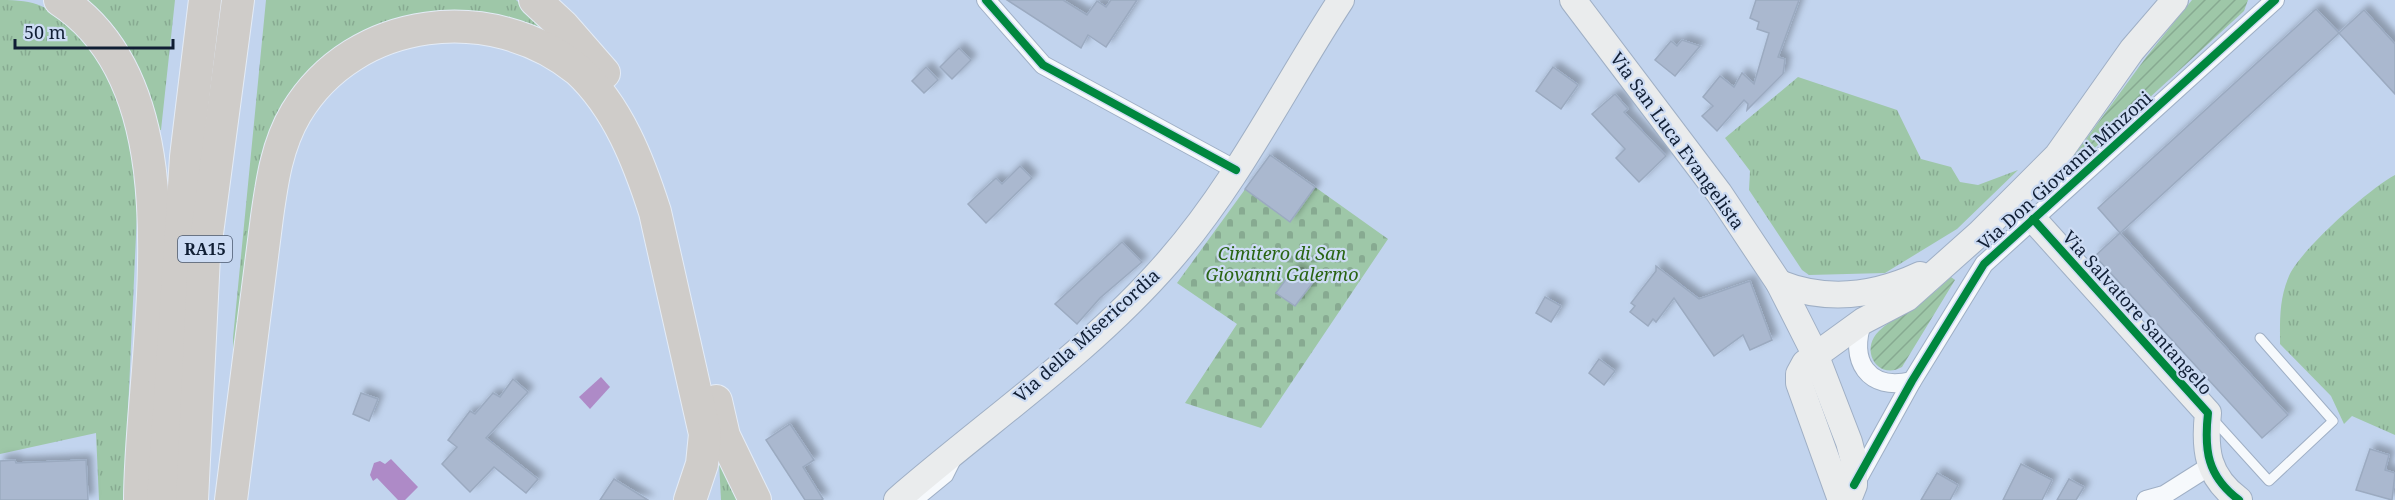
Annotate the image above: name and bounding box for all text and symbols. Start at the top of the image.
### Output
scale bar [15,12,172,50]
text: 50 m [24,20,66,44]
street label: Via San Luca Evangelista [1605,47,1750,234]
street label: Via Don Giovanni Minzoni [1972,85,2157,255]
street label: Via Salvatore Santangelo [2057,225,2218,400]
road number: RA15 [178,236,232,262]
park label: Cimitero di San Giovanni Galermo [1206,241,1358,286]
street label: Via della Misericordia [1008,263,1164,407]

